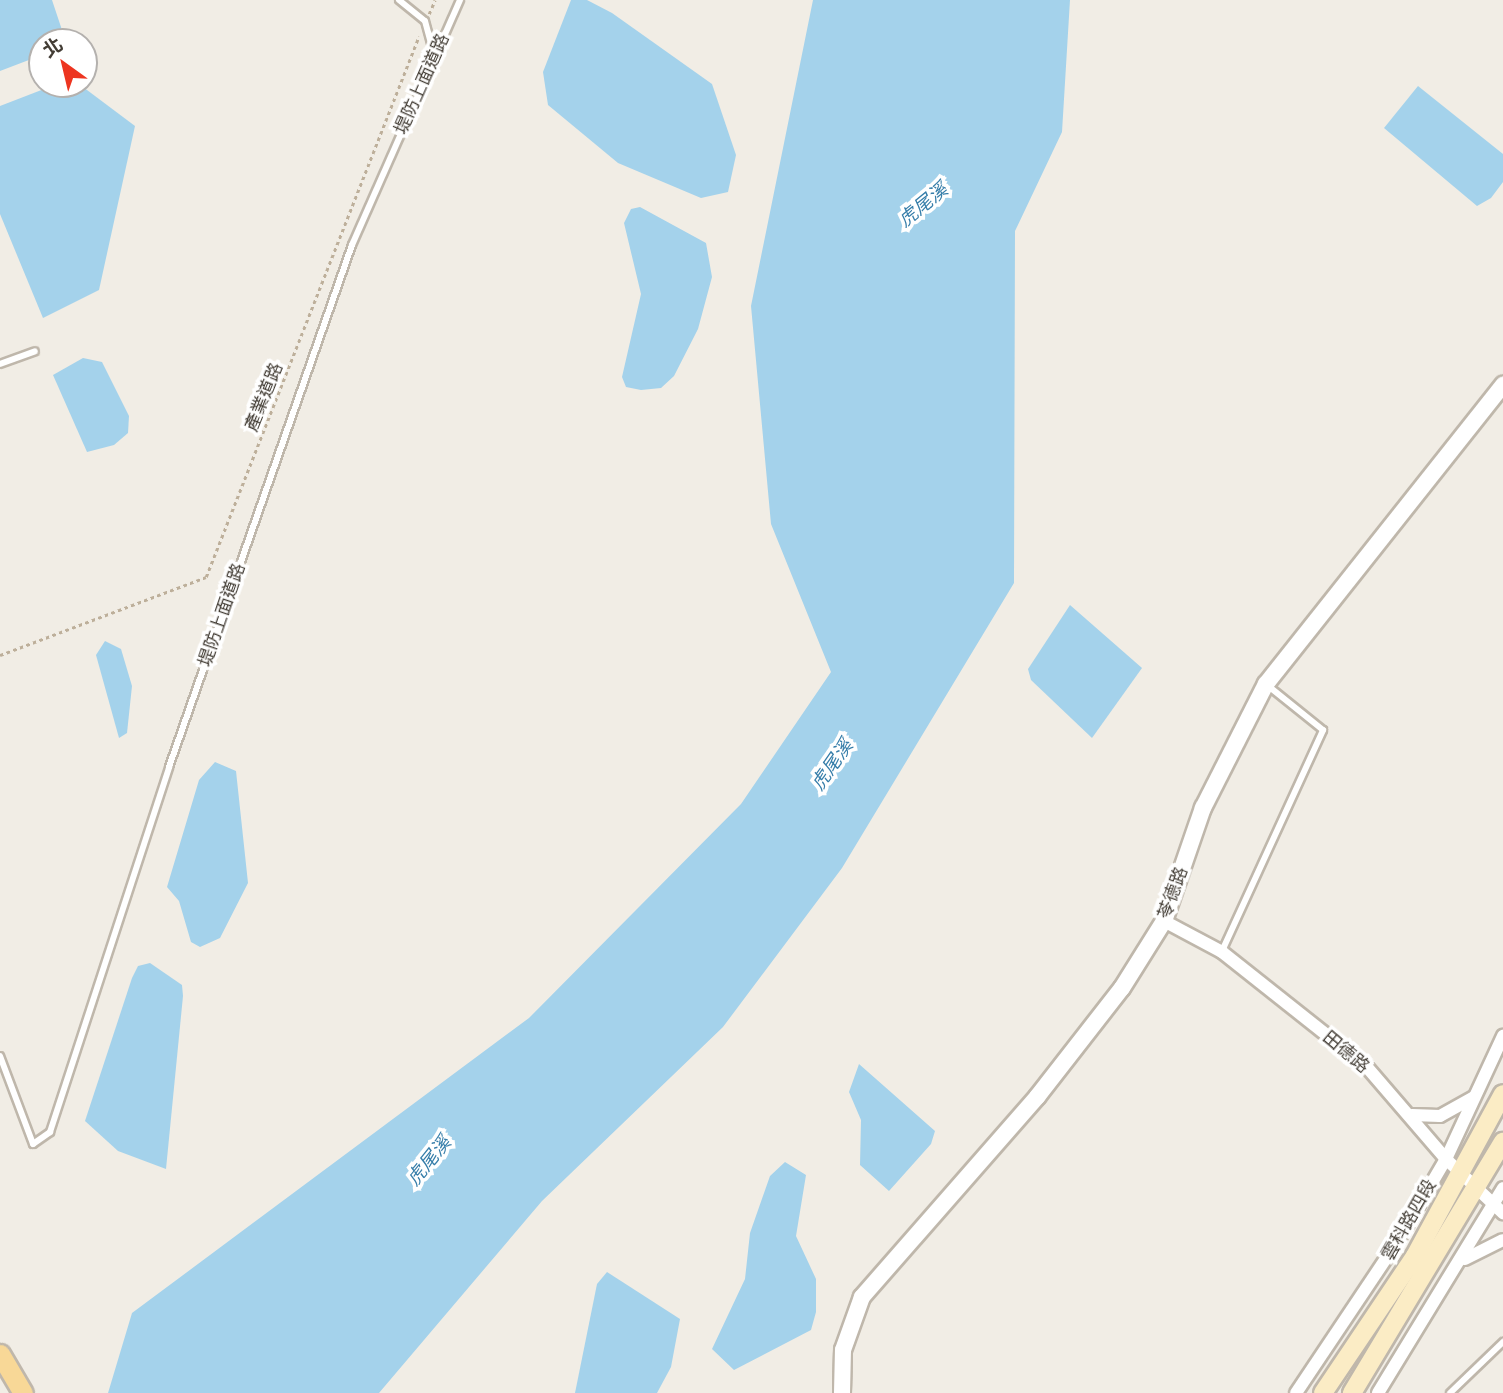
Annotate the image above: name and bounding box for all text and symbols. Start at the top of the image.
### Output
north arrow [28,28,98,98]
street label: 堤防上面道路 [390,30,454,138]
text: 北 [38,32,67,63]
water label: 虎尾溪 [894,178,952,232]
street label: 產業道路 [241,360,287,434]
street label: 堤防上面道路 [194,560,250,670]
water label: 虎尾溪 [806,735,858,795]
street label: 苓德路 [1154,864,1192,922]
street label: 田德路 [1318,1026,1374,1078]
water label: 虎尾溪 [402,1132,456,1190]
street label: 雲科路四段 [1377,1176,1441,1264]

